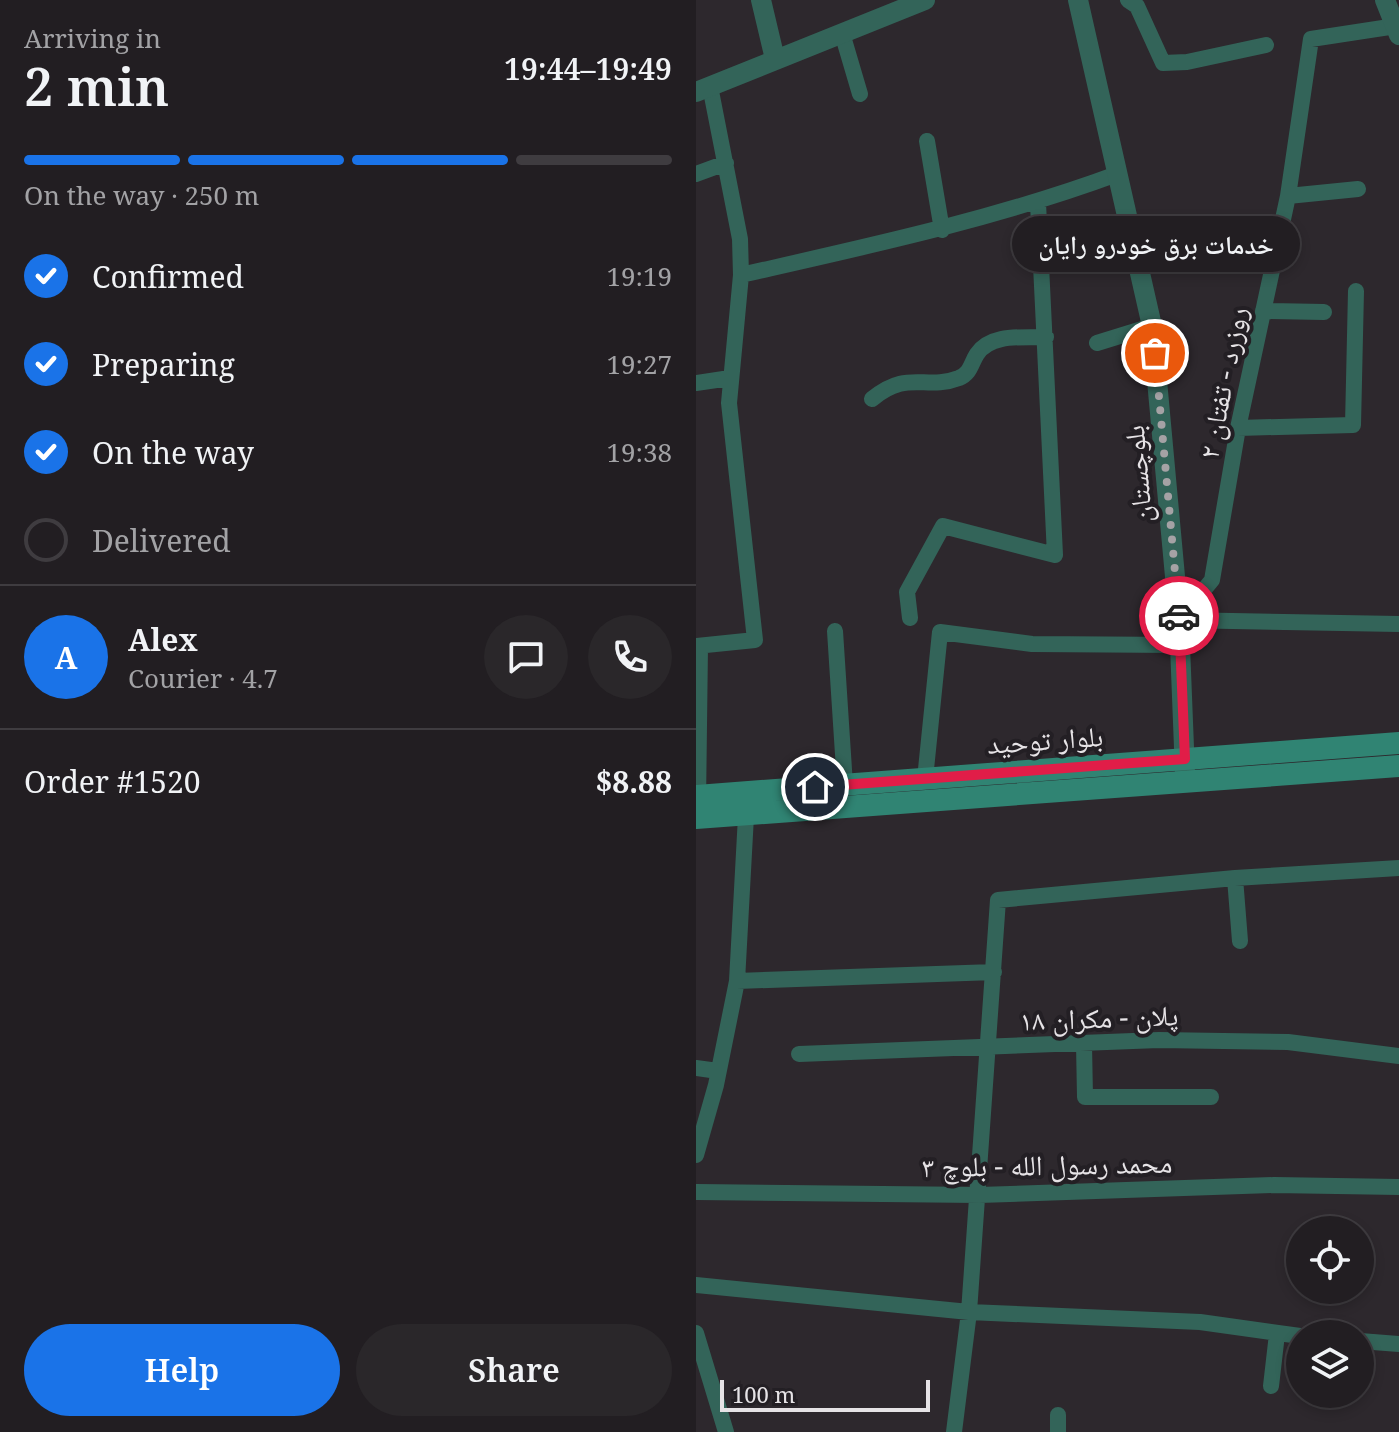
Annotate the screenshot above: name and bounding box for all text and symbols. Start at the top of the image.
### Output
text: Arriving in [24,20,161,56]
text: 19:44–19:49 [504,48,672,89]
text: 2 min [24,50,169,121]
text: On the way · 250 m [24,177,259,213]
callout: خدمات برق خودرو رایان [1011,217,1299,273]
text: خدمات برق خودرو رایان [1038,226,1274,262]
icon: check [24,254,68,298]
text: Confirmed [92,256,244,297]
text: 19:19 [606,258,672,294]
street label: روزرد - تفتان ۲ [1189,303,1255,462]
pin [1121,319,1189,387]
icon: bag [1133,331,1177,375]
icon: check [24,342,68,386]
text: Preparing [92,344,235,385]
text: 19:27 [606,346,672,382]
street label: بلوچستان [1114,424,1160,524]
icon: check [24,430,68,474]
text: On the way [92,432,254,473]
text: 19:38 [606,434,672,470]
text: Delivered [92,520,231,561]
courier [1139,576,1219,656]
icon: car [1157,594,1201,638]
button: chat [484,615,568,699]
button: phone [588,615,672,699]
text: Alex [128,619,198,660]
text: A [55,637,77,678]
text: Courier · 4.7 [128,660,278,696]
street label: بلوار توحید [986,716,1104,762]
pin [781,753,849,821]
text: Order #1520 [24,761,201,802]
text: $8.88 [595,761,672,802]
icon: home [793,765,837,809]
street label: پلان - مکران ۱۸ [1019,995,1179,1039]
street label: محمد رسول الله - بلوچ ۳ [921,1143,1173,1185]
map controls [1286,1216,1374,1408]
button: locate [1286,1216,1374,1304]
button: layers [1286,1320,1374,1408]
button: Help [24,1324,340,1416]
button: Share [356,1324,672,1416]
scale bar [720,1376,930,1412]
text: 100 m [732,1379,795,1409]

